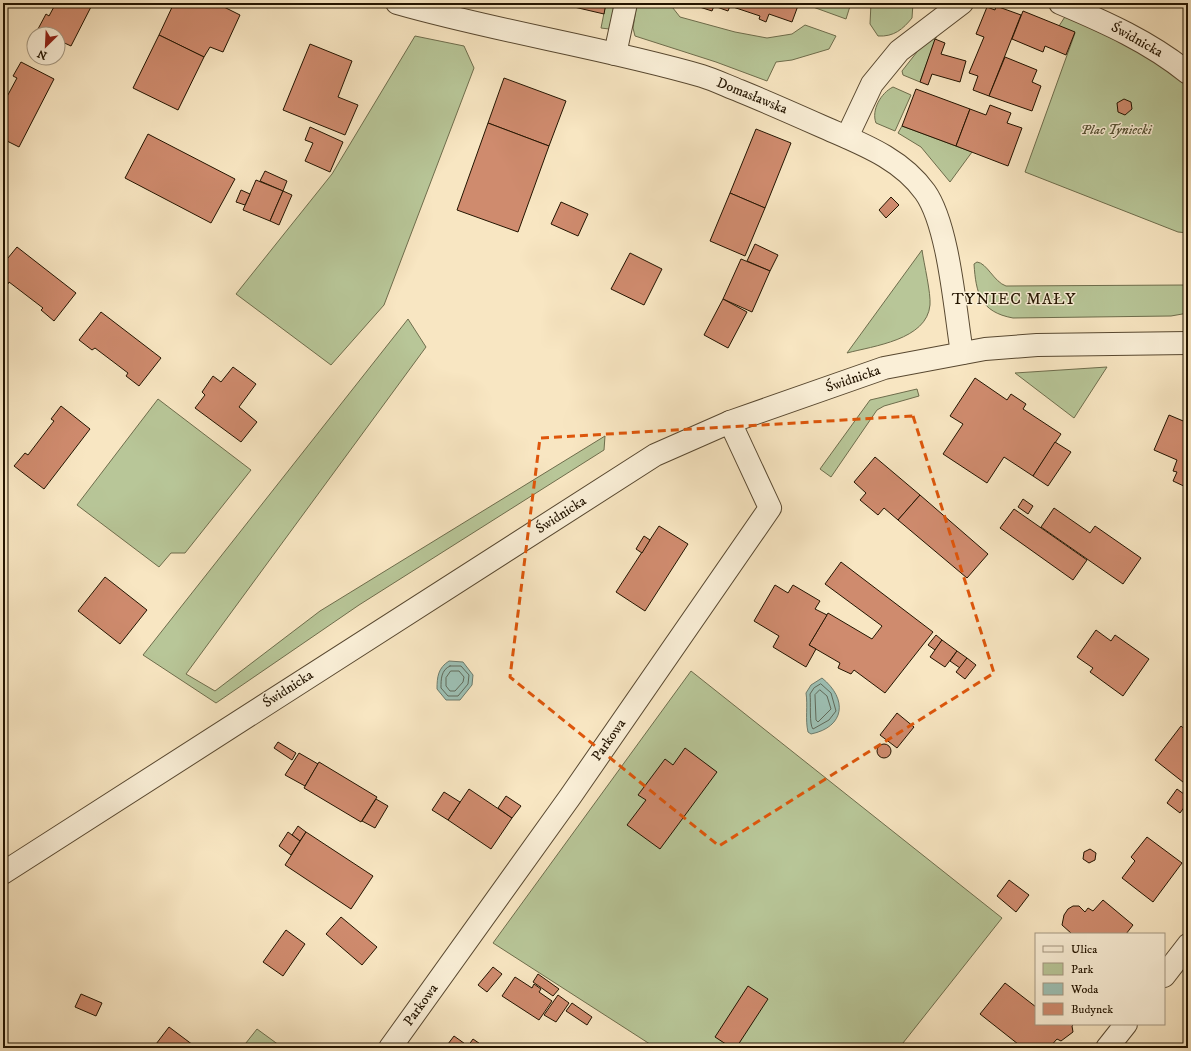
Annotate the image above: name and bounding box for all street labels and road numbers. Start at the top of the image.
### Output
street label: Świdnicka [1108,18,1166,62]
street label: Domasławska [714,74,790,118]
street label: Świdnicka [823,361,883,397]
street label: Świdnicka [532,492,590,538]
street label: Świdnicka [259,666,317,712]
street label: Parkowa [588,715,630,765]
street label: Parkowa [400,980,442,1030]

